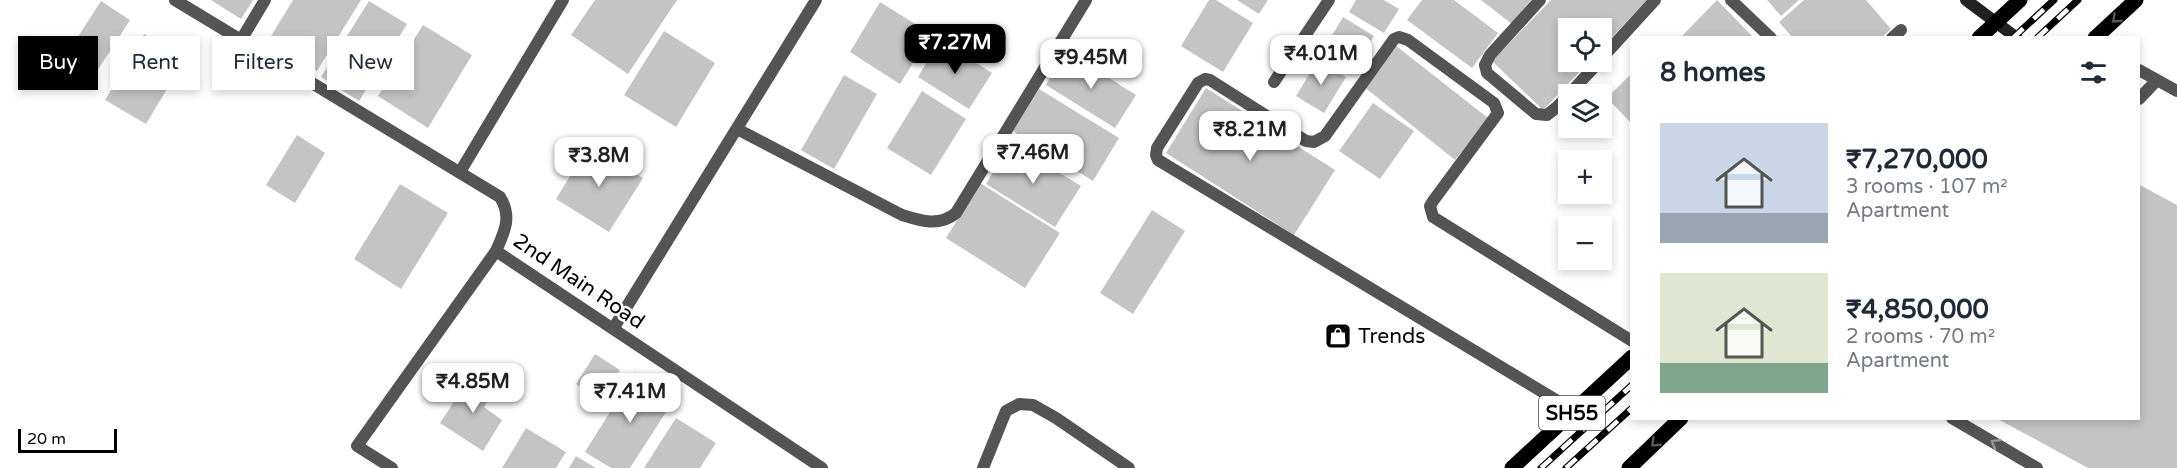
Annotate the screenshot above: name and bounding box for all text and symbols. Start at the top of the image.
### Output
one-way arrow [2112,12,2122,23]
map controls [1558,18,1612,270]
button: locate [1558,18,1612,72]
pin: ₹7.27M [906,24,1004,75]
text: ₹7.27M [919,31,991,55]
pin: ₹4.01M [1272,35,1370,86]
chip: Buy [18,36,98,90]
chip: Rent [110,36,200,90]
chip: Filters [212,36,315,90]
chip: New [327,36,414,90]
pin: ₹9.45M [1042,39,1140,90]
text: ₹4.01M [1284,42,1358,66]
text: ₹9.45M [1054,46,1128,70]
icon: filters [2077,56,2110,89]
text: 8 homes [1660,57,1766,88]
button: layers [1558,84,1612,138]
pin: ₹8.21M [1201,111,1299,162]
text: ₹8.21M [1213,118,1287,142]
pin: ₹7.46M [984,134,1082,185]
pin: ₹3.8M [557,137,641,188]
text: ₹7.46M [997,141,1069,165]
text: ₹3.8M [568,144,630,168]
text: ₹7,270,000 [1846,144,1988,175]
icon: home [1708,147,1780,219]
button: + [1558,150,1612,204]
text: 3 rooms · 107 m² [1846,175,2008,199]
text: Apartment [1846,199,1949,223]
button: − [1558,216,1612,270]
street label: 2nd Main Road [508,228,649,335]
text: ₹4,850,000 [1846,294,1989,325]
icon: home [1708,297,1780,369]
shop icon: Trends [1323,321,1353,351]
place label: Trends [1358,324,1425,349]
text: 2 rooms · 70 m² [1846,325,1995,349]
text: Apartment [1846,349,1949,373]
pin: ₹4.85M [424,363,522,414]
text: ₹4.85M [436,370,510,394]
pin: ₹7.41M [581,373,679,424]
text: ₹7.41M [594,380,666,404]
road number: SH55 [1539,396,1605,430]
scale bar [18,426,117,454]
text: 20 m [27,429,66,449]
one-way arrow [1651,436,1661,447]
one-way arrow [1991,439,2001,451]

